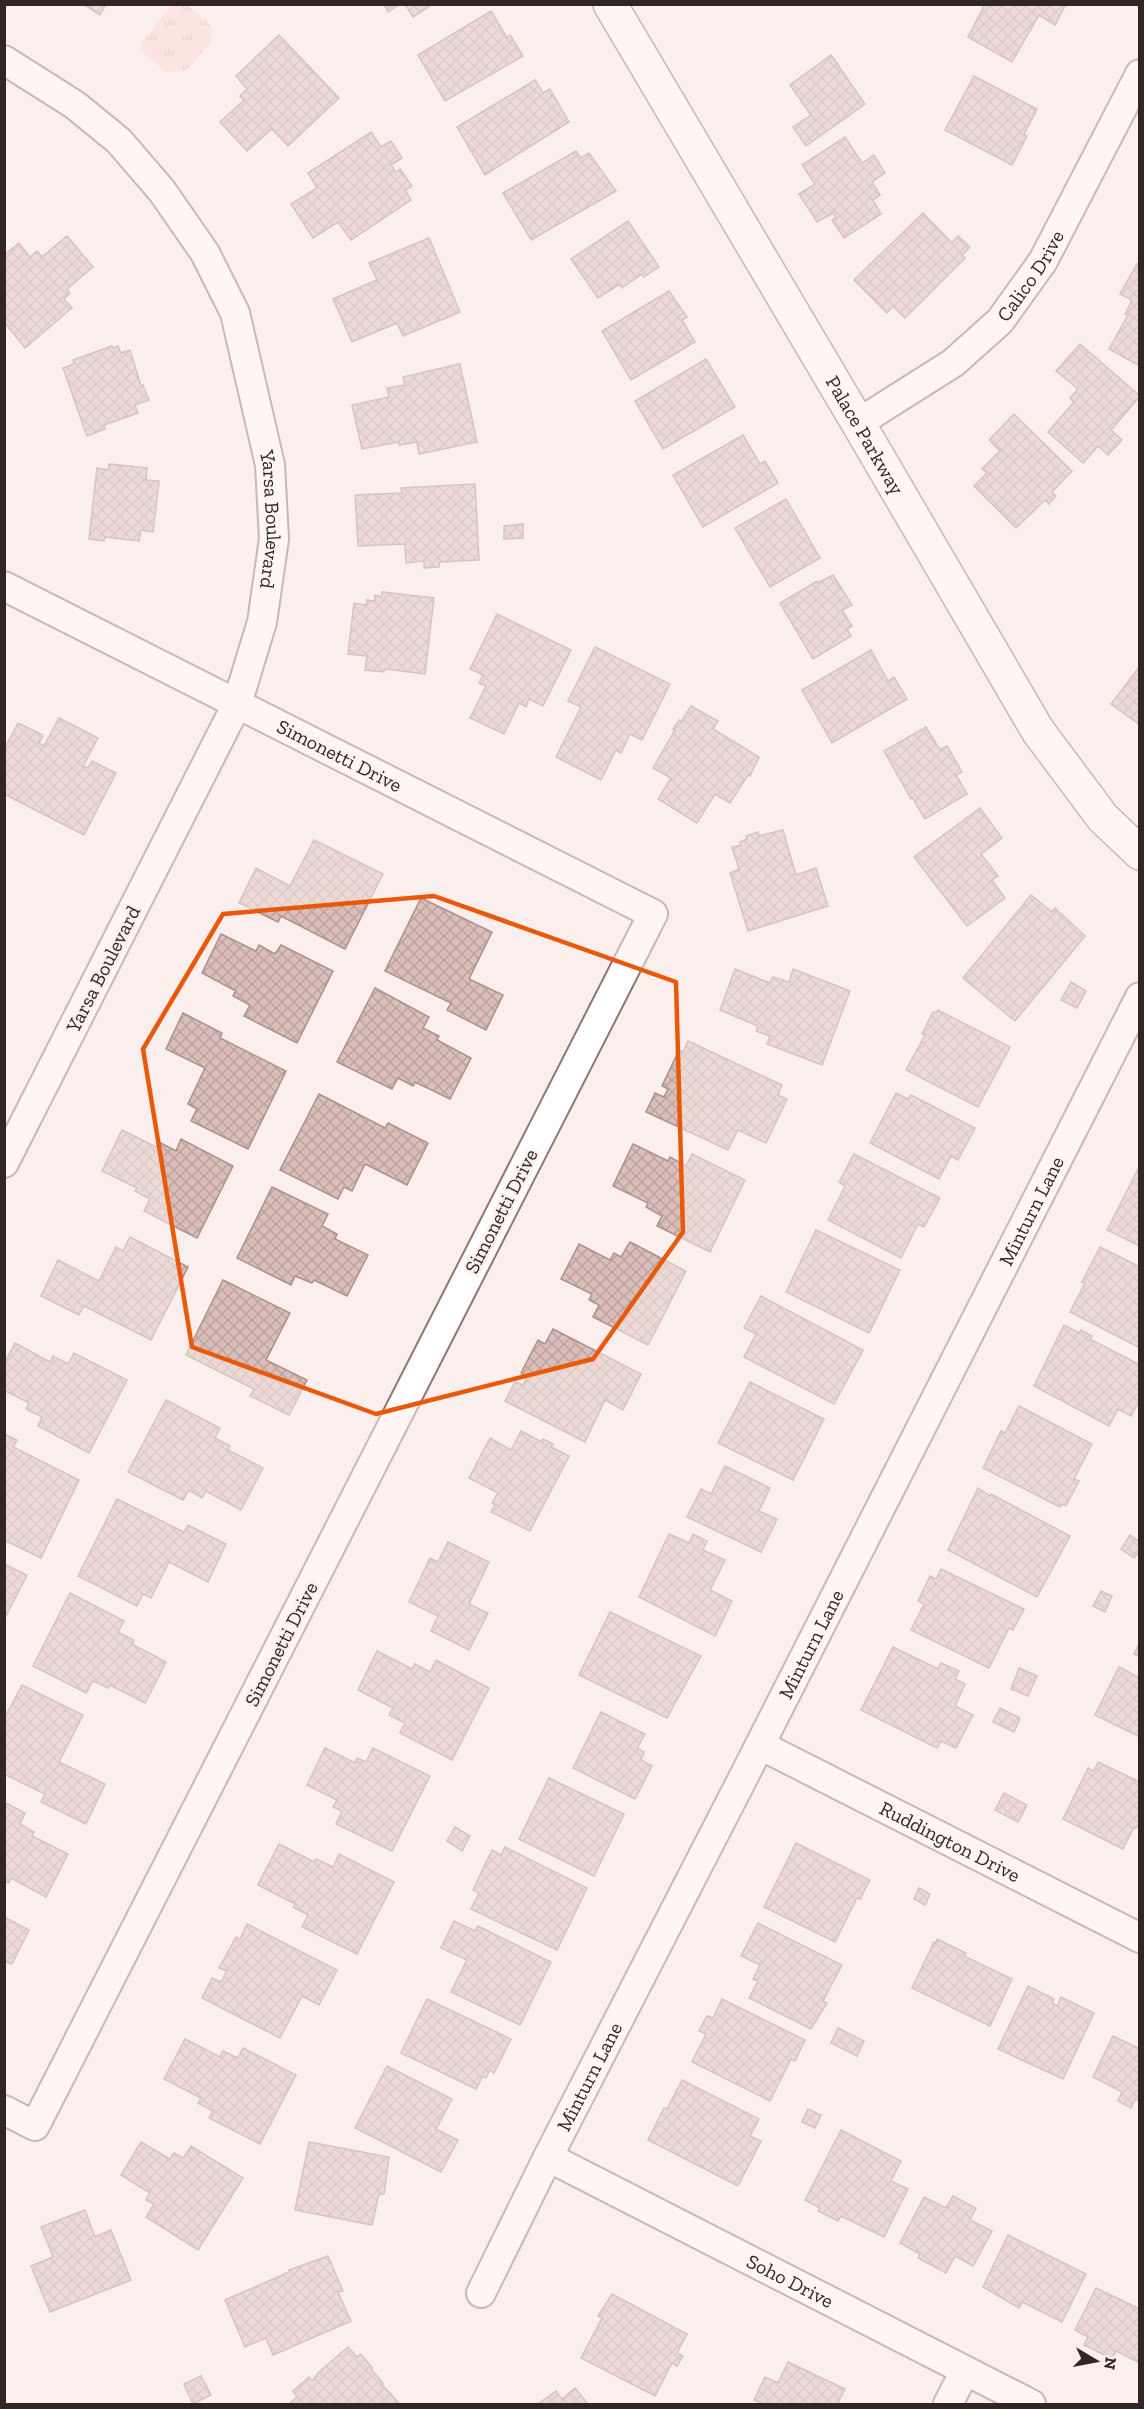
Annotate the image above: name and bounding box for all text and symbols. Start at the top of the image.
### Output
street label: Calico Drive [992,226,1069,326]
street label: Palace Parkway [821,371,910,500]
street label: Yarsa Boulevard [255,447,286,590]
street label: Simonetti Drive [273,714,406,797]
street label: Yarsa Boulevard [60,902,145,1037]
street label: Simonetti Drive [459,1145,543,1277]
street label: Minturn Lane [994,1152,1069,1269]
street label: Simonetti Drive [239,1578,323,1710]
street label: Minturn Lane [773,1586,849,1703]
street label: Ruddington Drive [876,1796,1024,1887]
street label: Minturn Lane [551,2018,627,2135]
street label: Soho Drive [743,2249,838,2313]
north arrow [1066,2331,1126,2391]
text: N [1100,2356,1121,2371]

